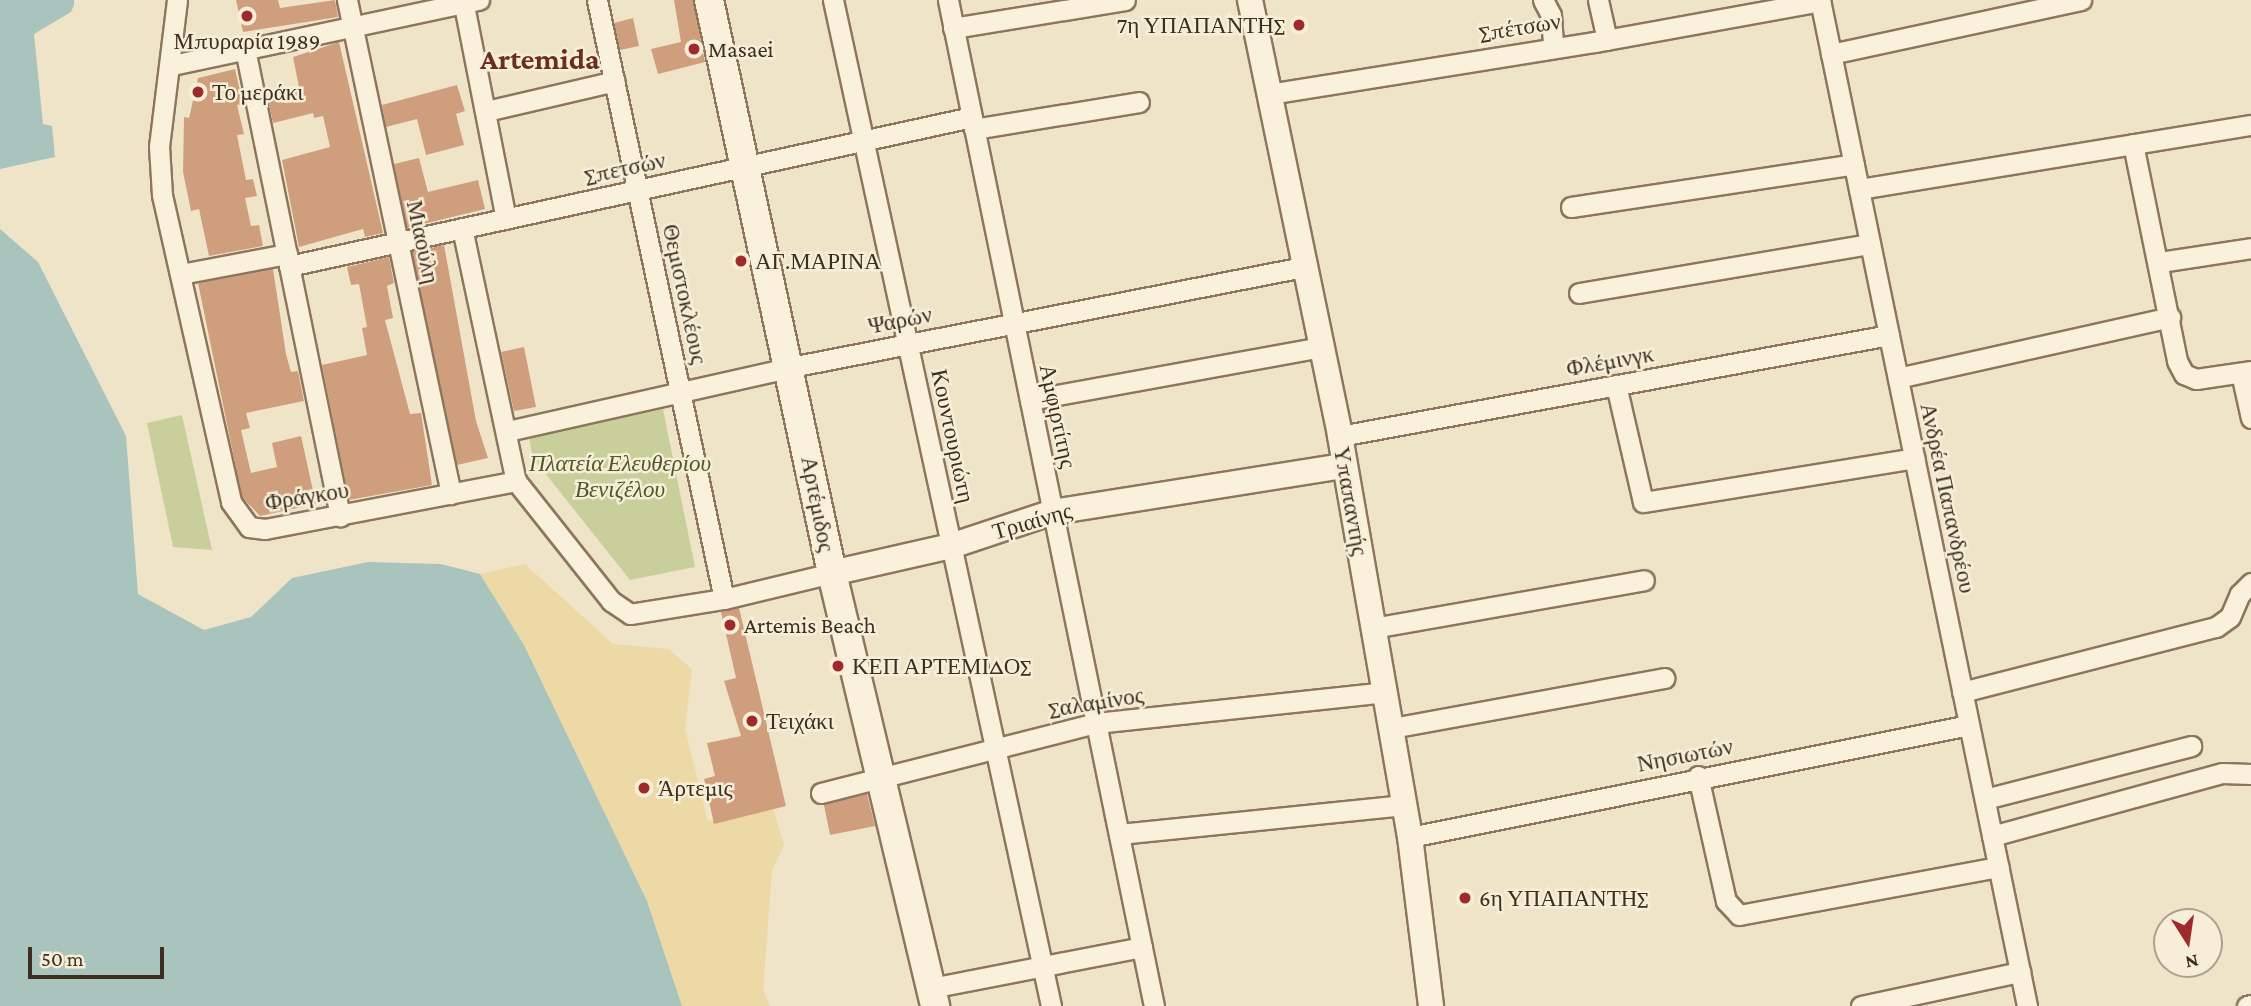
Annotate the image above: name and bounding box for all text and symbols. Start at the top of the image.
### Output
street label: Σπέτσων [1477,7,1563,47]
marker: Μπυραρία 1989 [239,8,255,24]
place label: 7η ΥΠΑΠΑΝΤΗΣ [1117,11,1285,39]
marker: 7η ΥΠΑΠΑΝΤΗΣ [1291,17,1307,33]
place label: Μπυραρία 1989 [174,27,320,55]
place label: Masaei [708,35,774,63]
district label: Artemida [480,41,600,77]
marker: Masaei [686,41,702,57]
place label: Το μεράκι [212,78,304,106]
marker: Το μεράκι [190,84,206,100]
street label: Σπετσών [582,146,668,190]
street label: Μιαούλη [401,198,445,286]
street label: Θεμιστοκλέους [657,222,713,366]
place label: ΑΓ.ΜΑΡΙΝΑ [755,247,881,275]
marker: ΑΓ.ΜΑΡΙΝΑ [733,253,749,269]
street label: Ψαρών [866,300,934,340]
street label: Φλέμινγκ [1564,340,1656,382]
street label: Αμφιρτίτης [1034,361,1082,471]
street label: Κουντουριώτη [925,367,981,505]
street label: Ανδρέα Παπανδρέου [1914,400,1982,596]
street label: Υπαπαντής [1328,444,1374,558]
park label: Πλατεία Ελευθερίου Βενιζέλου [529,449,711,503]
street label: Αρτέμιδος [795,454,841,554]
street label: Φράγκου [263,476,351,516]
street label: Τριαίνης [989,497,1075,545]
place label: Artemis Beach [744,611,876,639]
marker: Artemis Beach [722,617,738,633]
place label: ΚΕΠ ΑΡΤΕΜΙΔΟΣ [852,652,1031,680]
marker: ΚΕΠ ΑΡΤΕΜΙΔΟΣ [830,658,846,674]
street label: Σαλαμίνος [1047,681,1145,723]
place label: Τειχάκι [766,707,834,735]
marker: Τειχάκι [744,713,760,729]
street label: Νησιωτών [1635,732,1735,778]
place label: Άρτεμις [658,774,733,802]
marker: Άρτεμις [636,780,652,796]
place label: 6η ΥΠΑΠΑΝΤΗΣ [1479,884,1648,912]
marker: 6η ΥΠΑΠΑΝΤΗΣ [1457,890,1473,906]
north arrow [2153,908,2223,978]
scale bar [32,932,168,976]
text: 50 m [41,947,84,971]
text: N [2184,950,2201,974]

